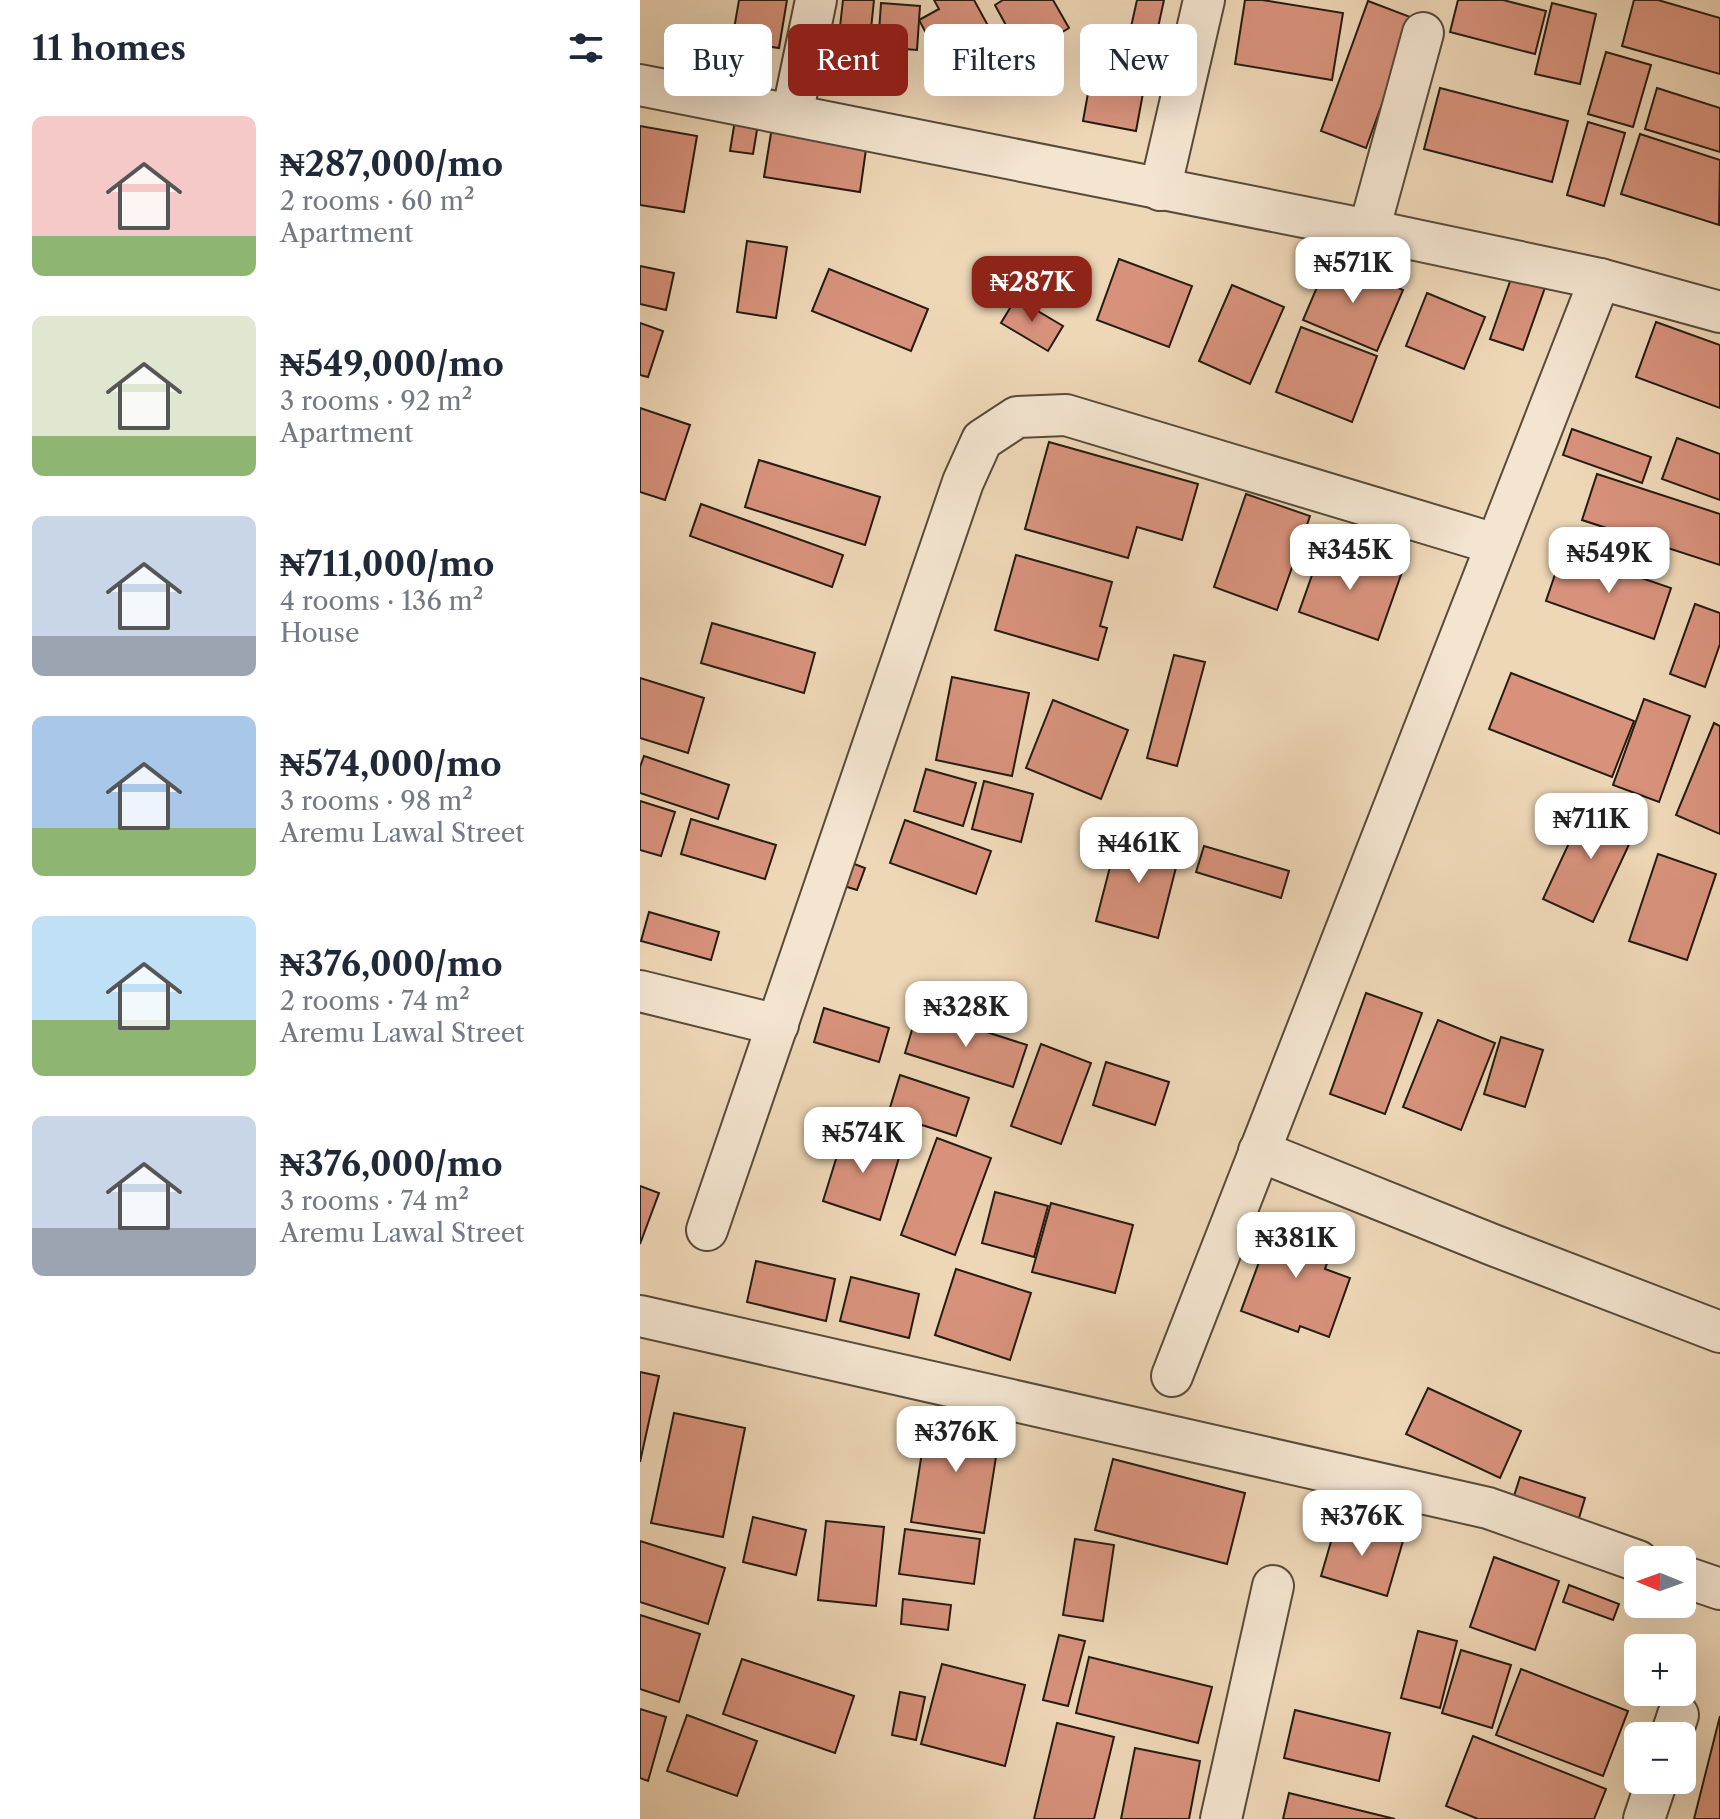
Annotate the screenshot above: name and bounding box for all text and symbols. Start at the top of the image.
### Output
chip: Buy [664,24,772,96]
chip: Rent [788,24,908,96]
chip: Filters [924,24,1064,96]
chip: New [1080,24,1197,96]
icon: filters [564,26,608,70]
text: 11 homes [32,27,186,69]
text: ₦287,000/mo [280,143,503,185]
icon: home [96,148,192,244]
text: 2 rooms · 60 m² [280,185,475,217]
text: Apartment [280,217,413,249]
pin: ₦571K [1297,237,1409,305]
text: ₦571K [1313,247,1393,279]
pin: ₦287K [976,256,1088,324]
text: ₦287K [990,266,1074,298]
text: ₦549,000/mo [280,343,504,385]
icon: home [96,348,192,444]
text: 3 rooms · 92 m² [280,385,472,417]
text: Apartment [280,417,413,449]
pin: ₦345K [1294,524,1406,592]
pin: ₦549K [1553,527,1665,595]
text: ₦345K [1308,534,1392,566]
text: ₦549K [1567,537,1651,569]
text: ₦711,000/mo [280,543,494,585]
icon: home [96,548,192,644]
text: 4 rooms · 136 m² [280,585,483,617]
text: House [280,617,360,649]
text: ₦574,000/mo [280,743,502,785]
icon: home [96,748,192,844]
text: 3 rooms · 98 m² [280,785,473,817]
pin: ₦711K [1535,793,1647,861]
text: ₦711K [1553,803,1629,835]
text: Aremu Lawal Street [280,817,524,849]
pin: ₦461K [1083,817,1195,885]
text: ₦461K [1098,827,1180,859]
text: ₦376,000/mo [280,943,503,985]
icon: home [96,948,192,1044]
pin: ₦328K [910,981,1022,1049]
text: 2 rooms · 74 m² [280,985,470,1017]
text: ₦328K [923,991,1009,1023]
text: Aremu Lawal Street [280,1017,524,1049]
pin: ₦574K [807,1107,919,1175]
text: ₦574K [822,1117,904,1149]
text: ₦376,000/mo [280,1143,503,1185]
icon: home [96,1148,192,1244]
text: 3 rooms · 74 m² [280,1185,469,1217]
pin: ₦381K [1240,1212,1352,1280]
text: Aremu Lawal Street [280,1217,524,1249]
text: ₦381K [1255,1222,1337,1254]
pin: ₦376K [900,1406,1012,1474]
text: ₦376K [915,1416,997,1448]
pin: ₦376K [1306,1490,1418,1558]
text: ₦376K [1321,1500,1403,1532]
north arrow [1624,1546,1696,1618]
map controls [1624,1546,1696,1794]
button: + [1624,1634,1696,1706]
button: − [1624,1722,1696,1794]

